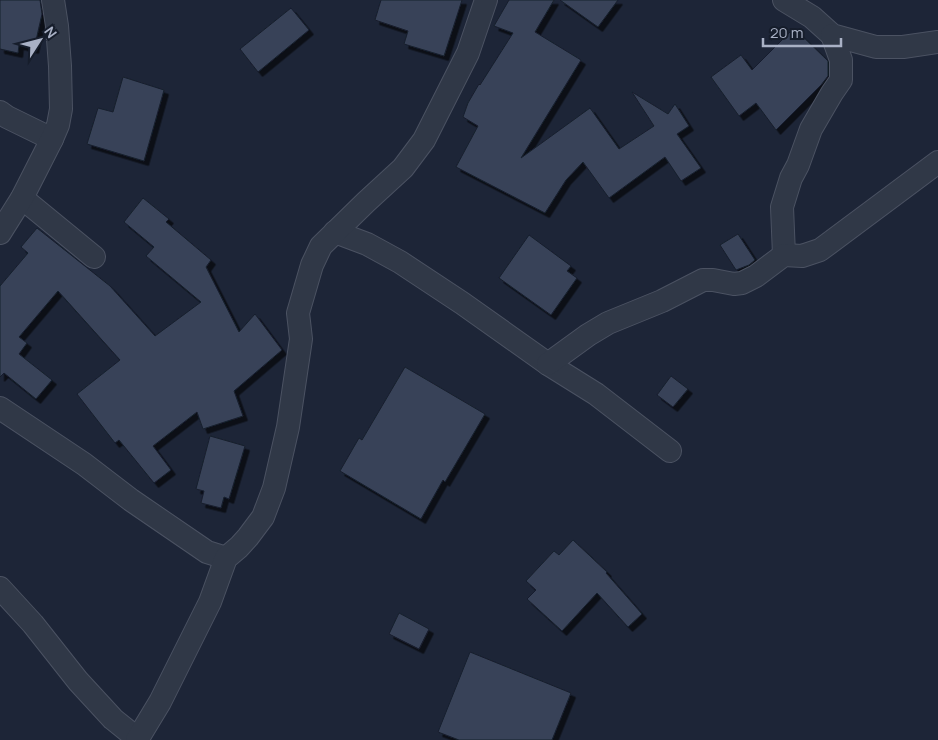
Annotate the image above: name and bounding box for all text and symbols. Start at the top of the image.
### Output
north arrow [15,15,65,65]
scale bar [763,15,840,47]
text: N [40,22,62,42]
text: 20 m [770,22,803,43]

